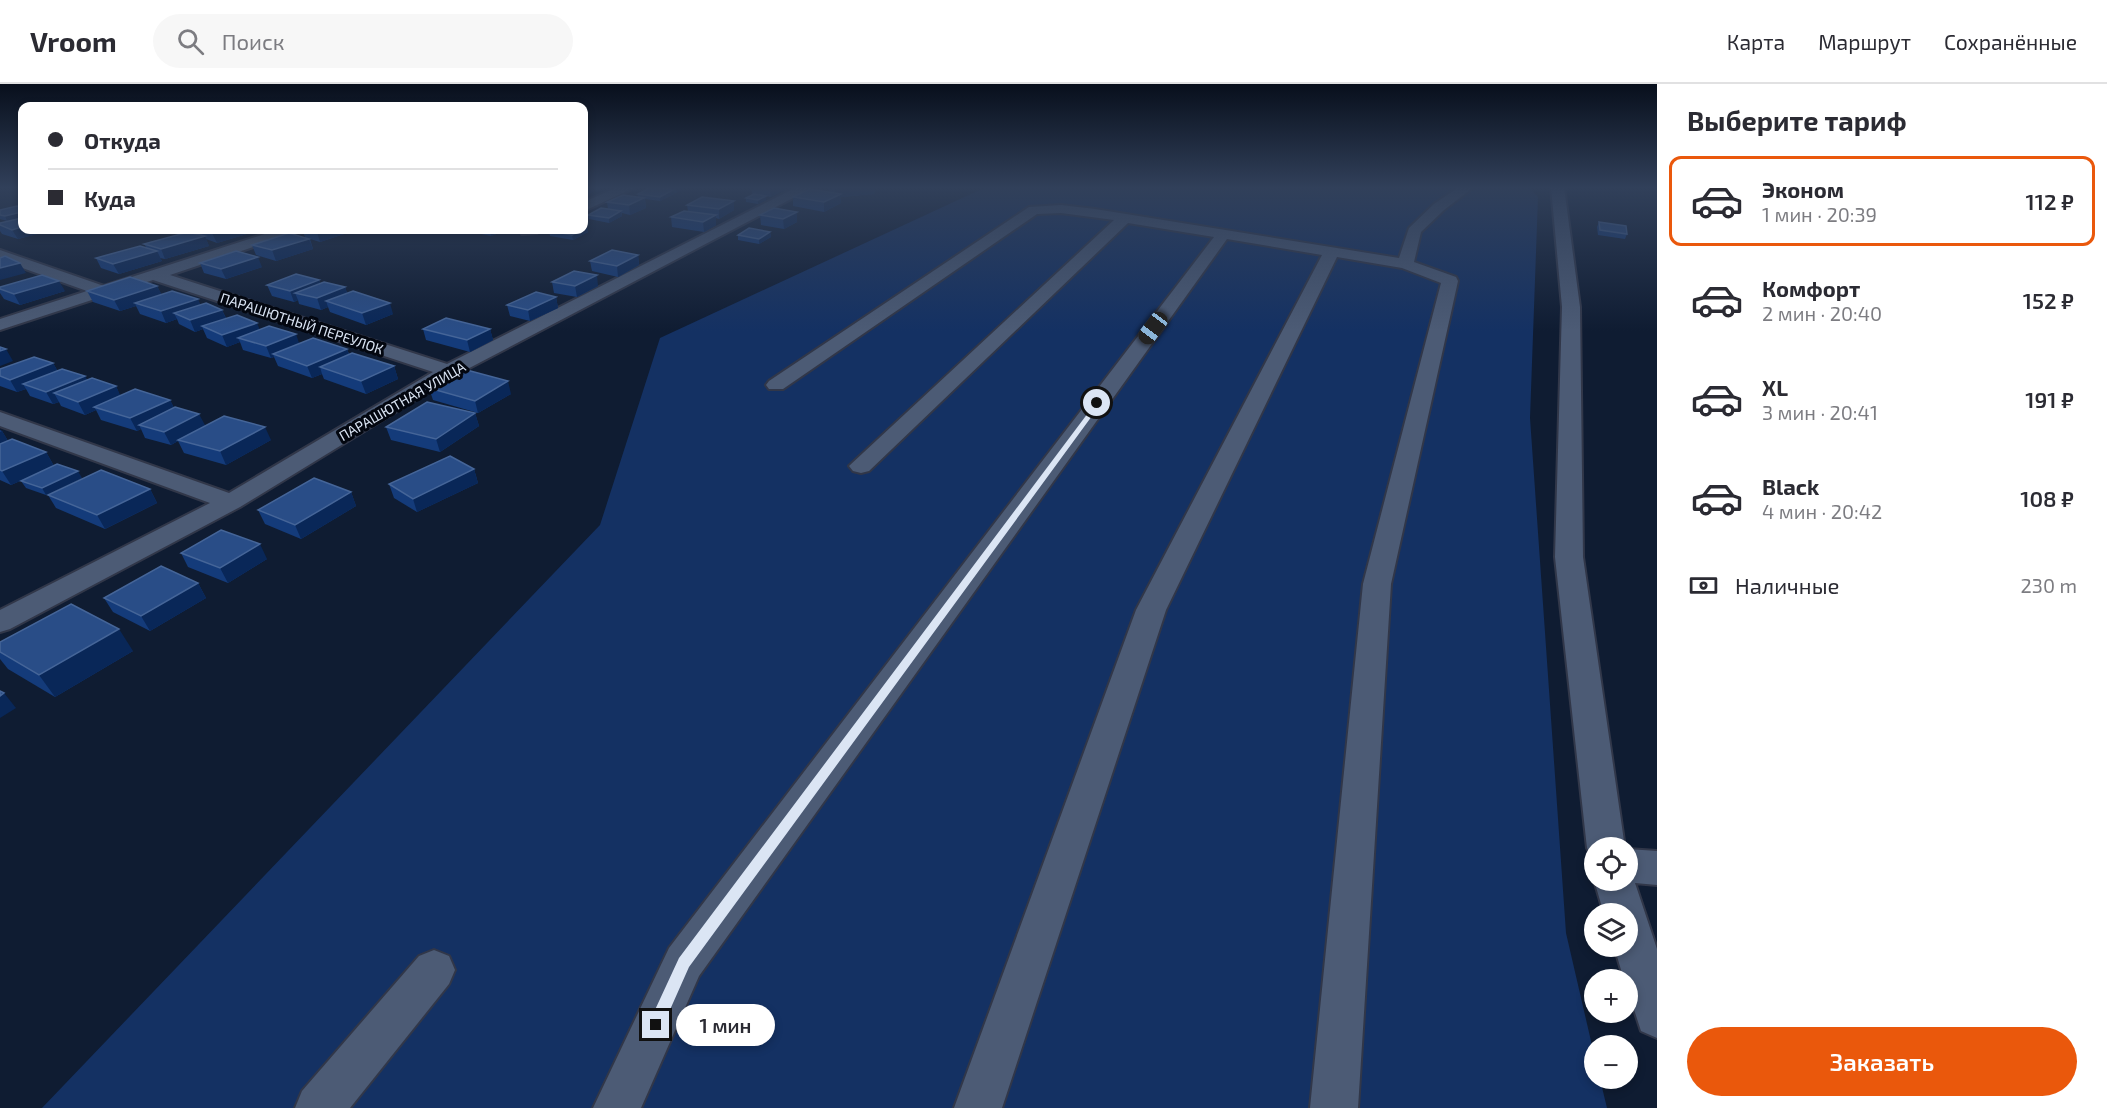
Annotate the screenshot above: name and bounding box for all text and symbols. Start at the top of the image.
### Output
search box [153,14,573,68]
text: Vroom [30,24,117,58]
icon: search [174,25,207,58]
text: Поиск [222,28,285,54]
text: Карта [1727,29,1785,54]
text: Маршрут [1818,29,1911,54]
text: Сохранённые [1944,29,2077,54]
text: Выберите тариф [1687,104,1907,136]
text: Откуда [84,127,161,153]
icon: car [1690,174,1744,228]
text: Эконом [1762,176,1844,202]
text: Куда [84,185,136,211]
text: 112 ₽ [2026,188,2074,214]
text: 1 мин · 20:39 [1762,202,1877,226]
icon: car [1690,273,1744,327]
text: Комфорт [1762,275,1860,301]
text: 152 ₽ [2023,287,2074,313]
street label: ПАРАШЮТНЫЙ ПЕРЕУЛОК [218,289,386,357]
text: 2 мин · 20:40 [1762,301,1882,325]
car [1135,308,1171,348]
street label: ПАРАШЮТНАЯ УЛИЦА [336,358,468,444]
icon: car [1690,372,1744,426]
text: XL [1762,374,1788,400]
text: 191 ₽ [2025,386,2074,412]
route start [1083,389,1110,416]
text: 3 мин · 20:41 [1762,400,1878,424]
icon: car [1690,471,1744,525]
text: Black [1762,473,1819,499]
text: 108 ₽ [2020,485,2074,511]
text: 4 мин · 20:42 [1762,499,1882,523]
icon: cash [1687,569,1720,602]
text: Наличные [1735,572,1839,598]
text: 230 m [2021,573,2077,597]
map controls [1584,837,1638,1089]
button: locate [1584,837,1638,891]
button: layers [1584,903,1638,957]
button: + [1584,969,1638,1023]
callout: 1 мин [677,1004,776,1046]
route end [642,1011,669,1038]
text: 1 мин [699,1013,752,1037]
button: Заказать [1687,1027,2077,1096]
button: − [1584,1035,1638,1089]

